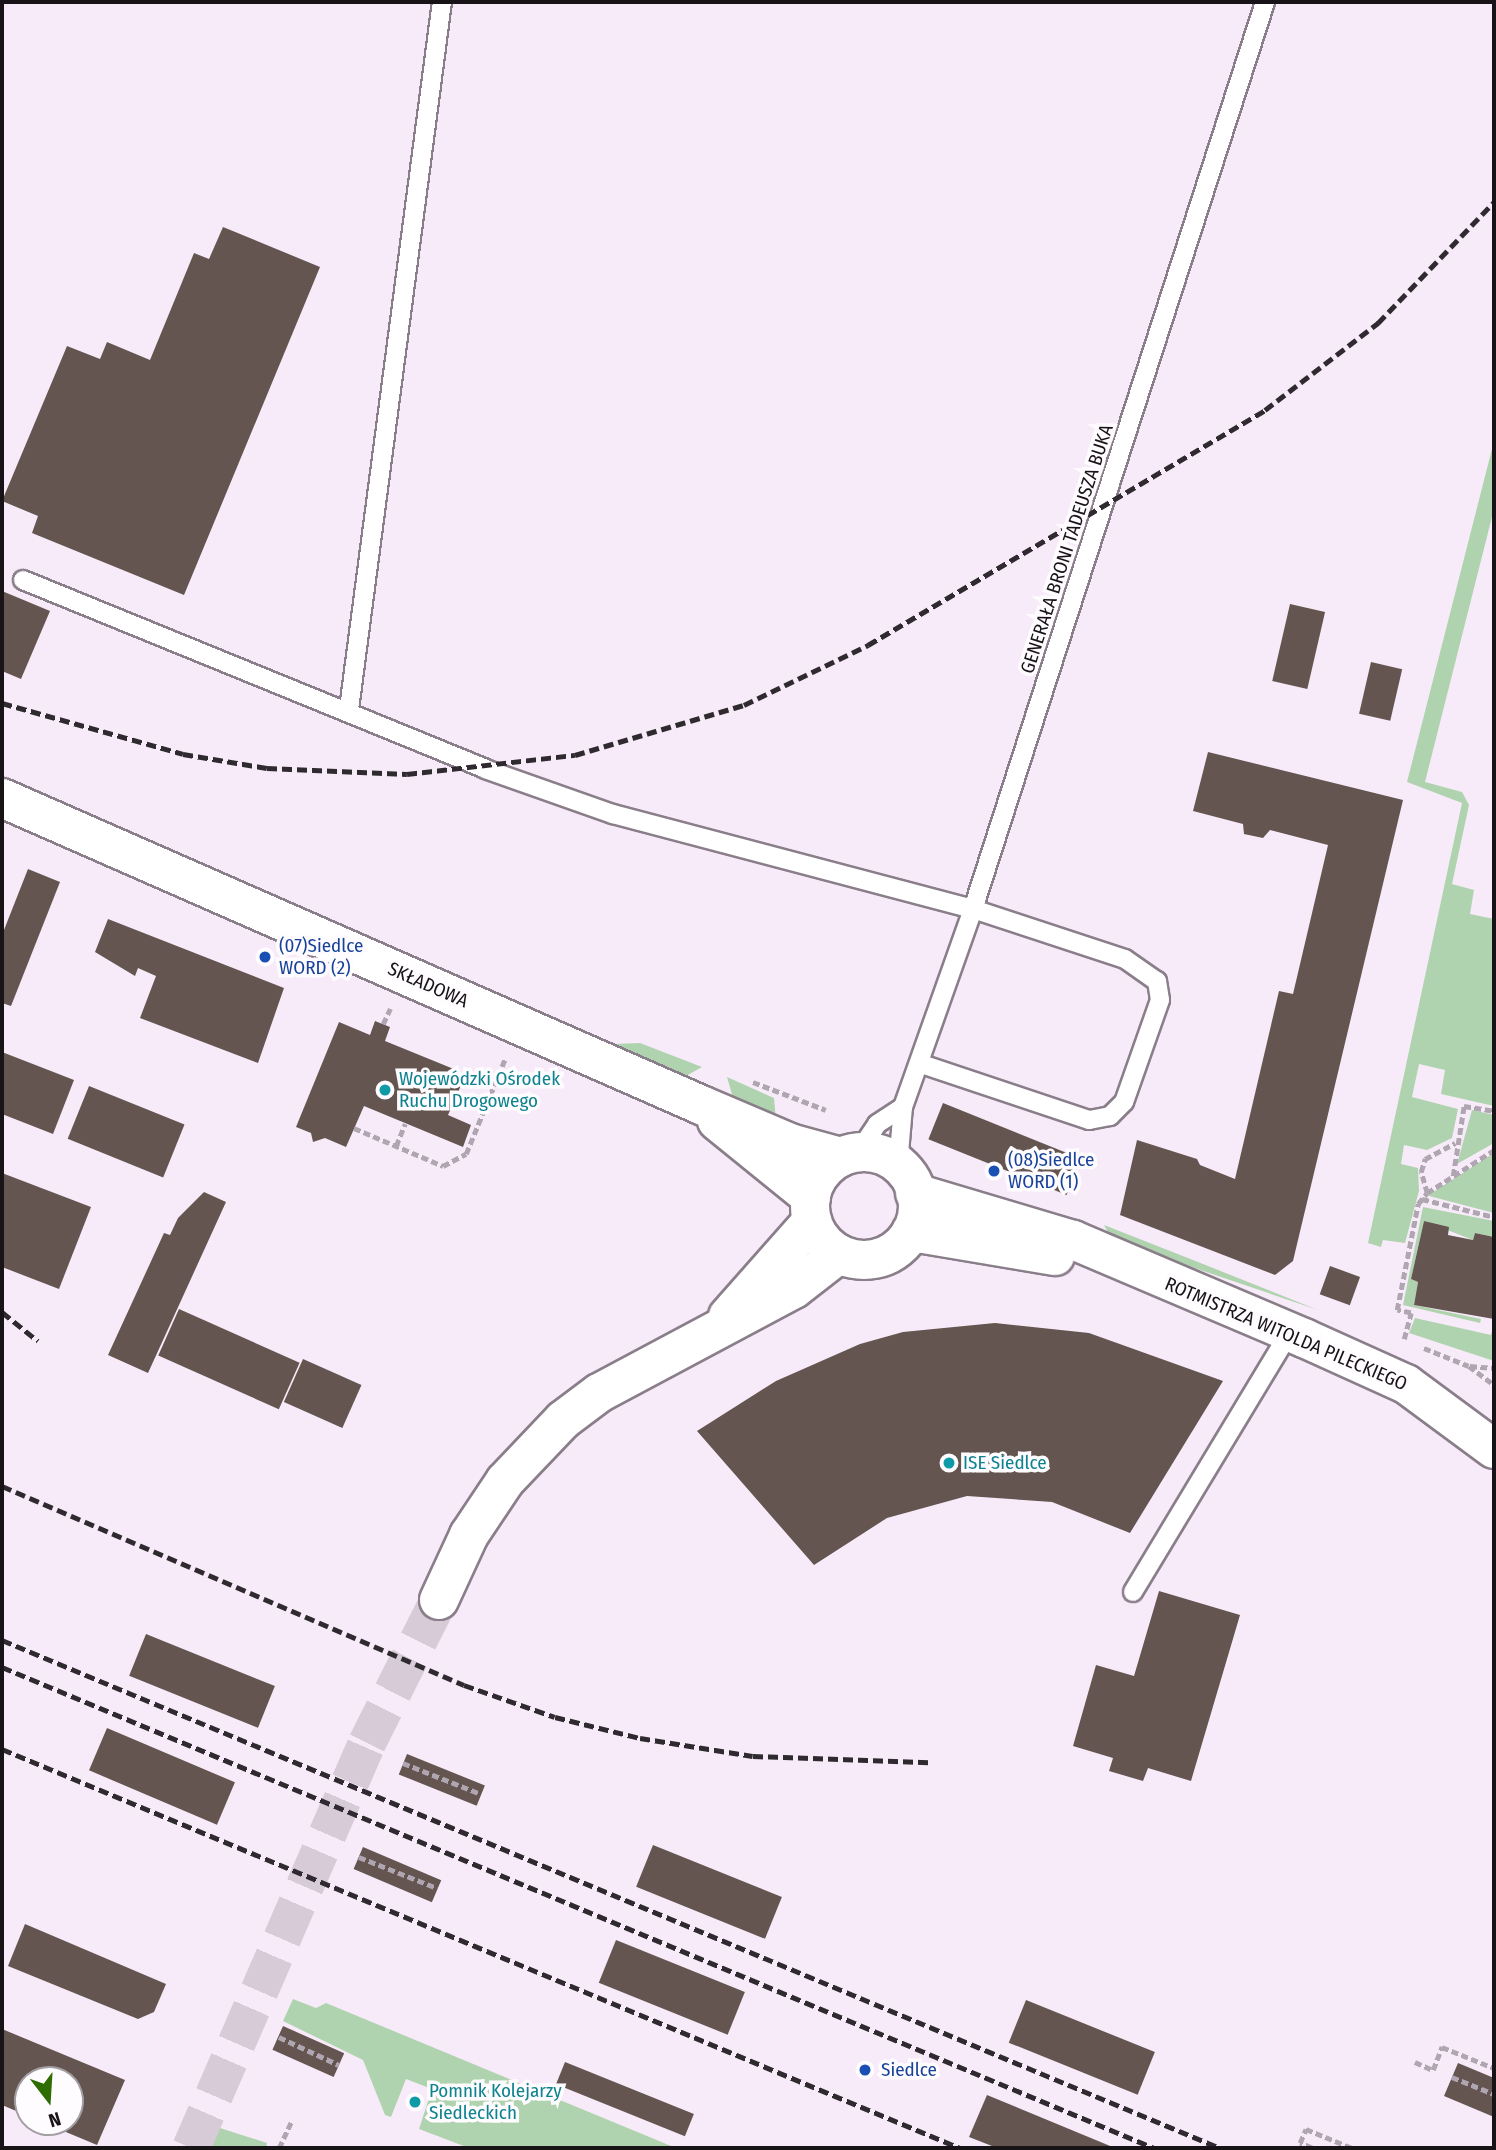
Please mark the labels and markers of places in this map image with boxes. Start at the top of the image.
place label: (07)Siedlce WORD (2) [279,935,363,979]
marker: (07)Siedlce WORD (2) [257,949,273,965]
place label: Wojewódzki Ośrodek Ruchu Drogowego [399,1068,560,1112]
marker: Wojewódzki Ośrodek Ruchu Drogowego [377,1082,393,1098]
place label: (08)Siedlce WORD (1) [1008,1149,1094,1193]
marker: (08)Siedlce WORD (1) [986,1163,1002,1179]
place label: ISE Siedlce [963,1452,1047,1474]
marker: ISE Siedlce [941,1455,957,1471]
place label: Siedlce [881,2059,937,2081]
marker: Siedlce [855,2060,875,2080]
place label: Pomnik Kolejarzy Siedleckich [429,2080,562,2124]
marker: Pomnik Kolejarzy Siedleckich [407,2094,423,2110]

